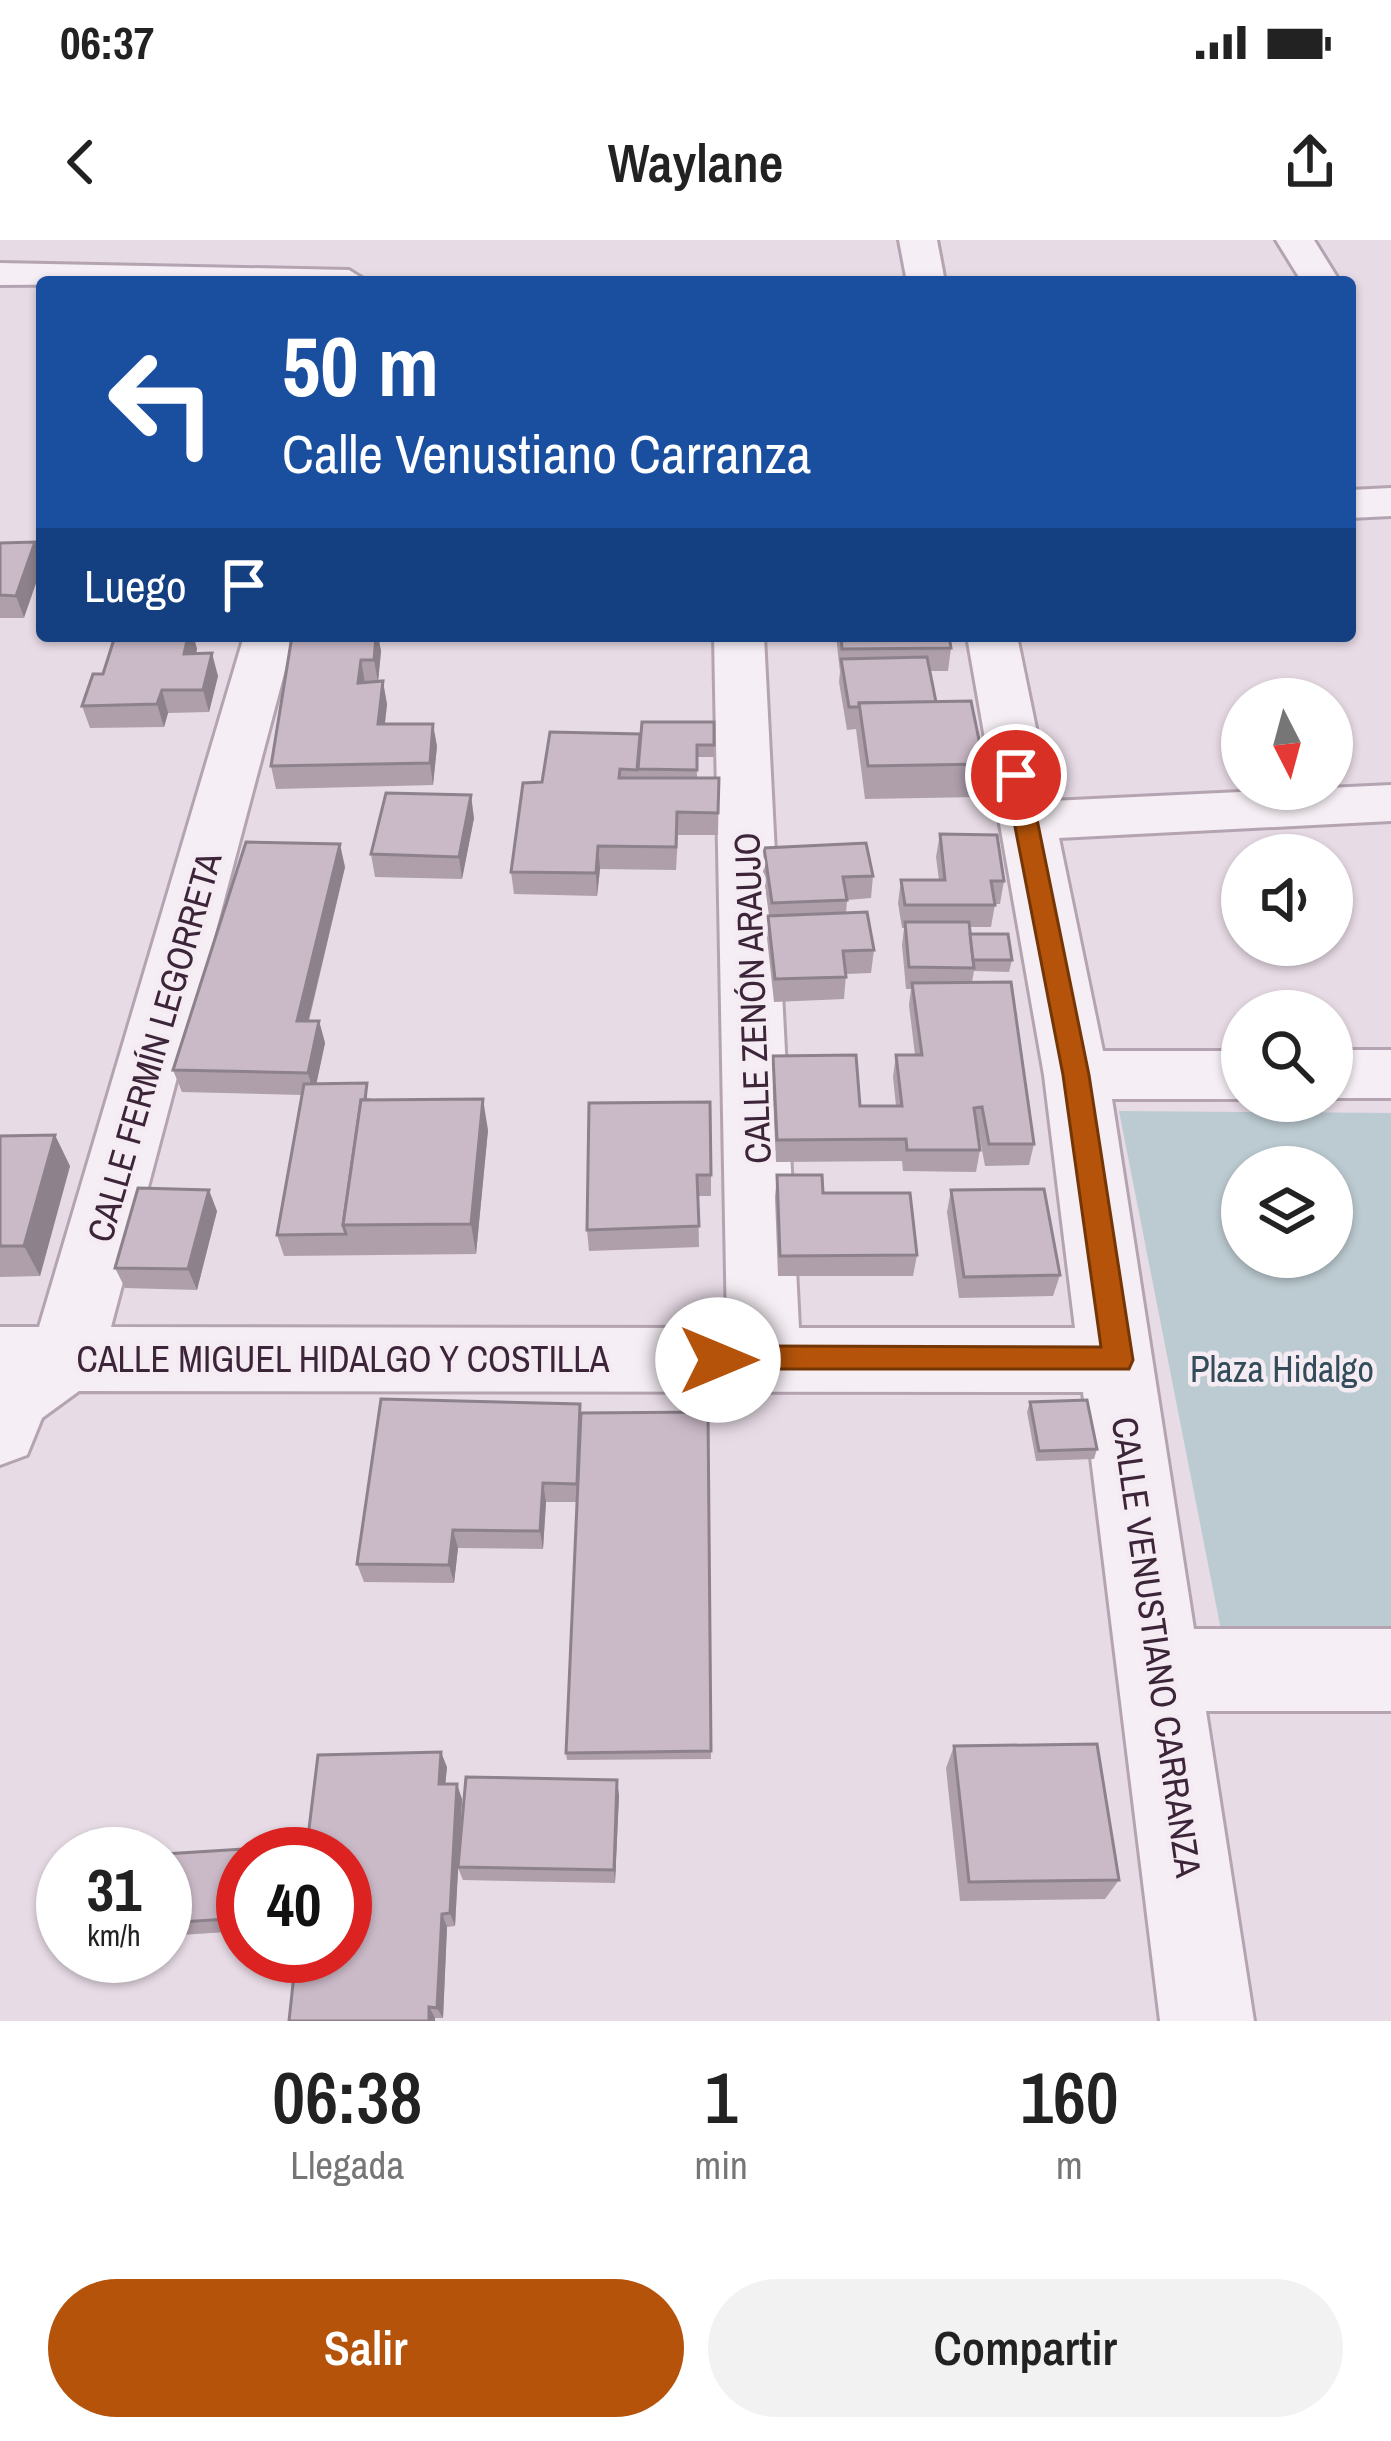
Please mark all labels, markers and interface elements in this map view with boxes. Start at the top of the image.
text: 06:37 [60,12,154,73]
text: Waylane [608,126,783,199]
icon: back [48,129,114,195]
icon: share [1277,129,1343,195]
text: 50 m [282,309,439,422]
icon: left [84,324,240,480]
text: Calle Venustiano Carranza [282,417,811,490]
icon: arrive [211,552,277,618]
text: Luego [84,555,187,616]
north arrow [1221,678,1353,810]
map controls [1221,678,1353,1278]
pin [965,724,1067,826]
icon: arrive [983,742,1049,808]
street label: CALLE ZENÓN ARAUJO [722,832,782,1164]
button: sound [1221,834,1353,966]
street label: CALLE FERMÍN LEGORRETA [75,846,233,1247]
button: search [1221,990,1353,1122]
button: layers [1221,1146,1353,1278]
position arrow [655,1297,781,1423]
street label: CALLE MIGUEL HIDALGO Y COSTILLA [77,1335,610,1383]
park label: Plaza Hidalgo [1190,1345,1374,1393]
street label: CALLE VENUSTIANO CARRANZA [1101,1414,1213,1880]
speed limit sign: 40 [216,1827,372,1983]
text: 31 [87,1849,141,1930]
text: km/h [87,1915,141,1955]
text: 06:38 [272,2048,422,2145]
text: 1 [705,2048,738,2145]
text: 160 [1020,2048,1119,2145]
text: Llegada [290,2139,404,2191]
text: min [695,2139,748,2191]
text: m [1056,2139,1083,2191]
button: Salir [48,2279,684,2417]
button: Compartir [708,2279,1343,2417]

